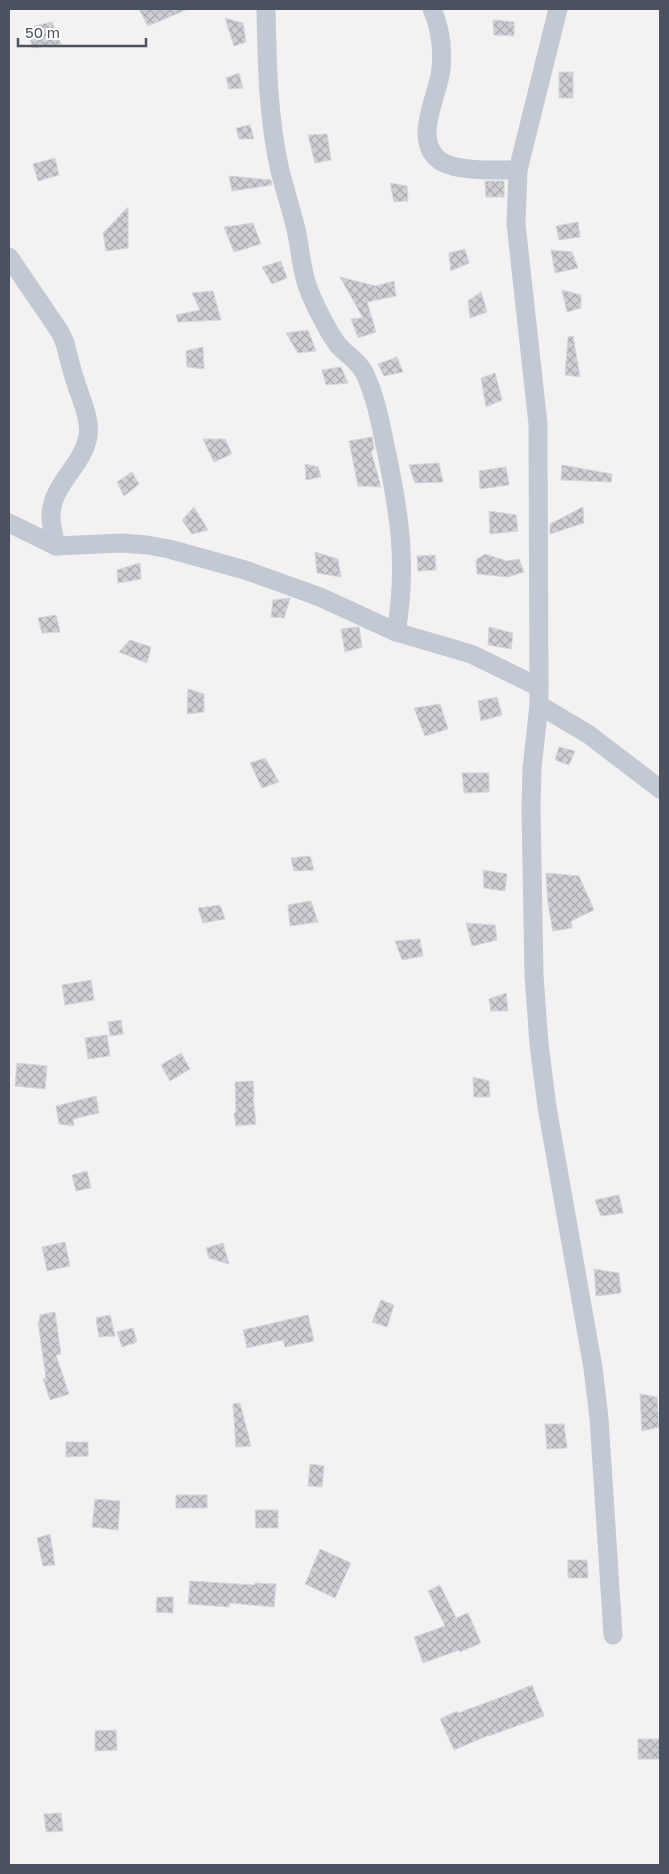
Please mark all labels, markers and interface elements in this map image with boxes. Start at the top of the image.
scale bar [18,15,145,47]
text: 50 m [25,23,60,41]

